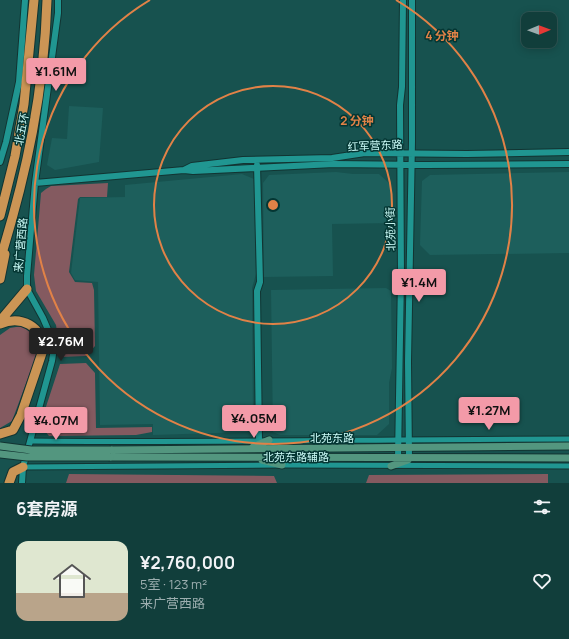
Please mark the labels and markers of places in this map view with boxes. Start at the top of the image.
pin: ¥1.61M [23,58,89,92]
centre of rings [266,198,280,212]
pin: ¥1.4M [391,269,447,303]
pin: ¥2.76M [28,328,94,362]
pin: ¥1.27M [456,397,522,431]
pin: ¥4.05M [221,405,287,439]
pin: ¥4.07M [23,407,89,441]

